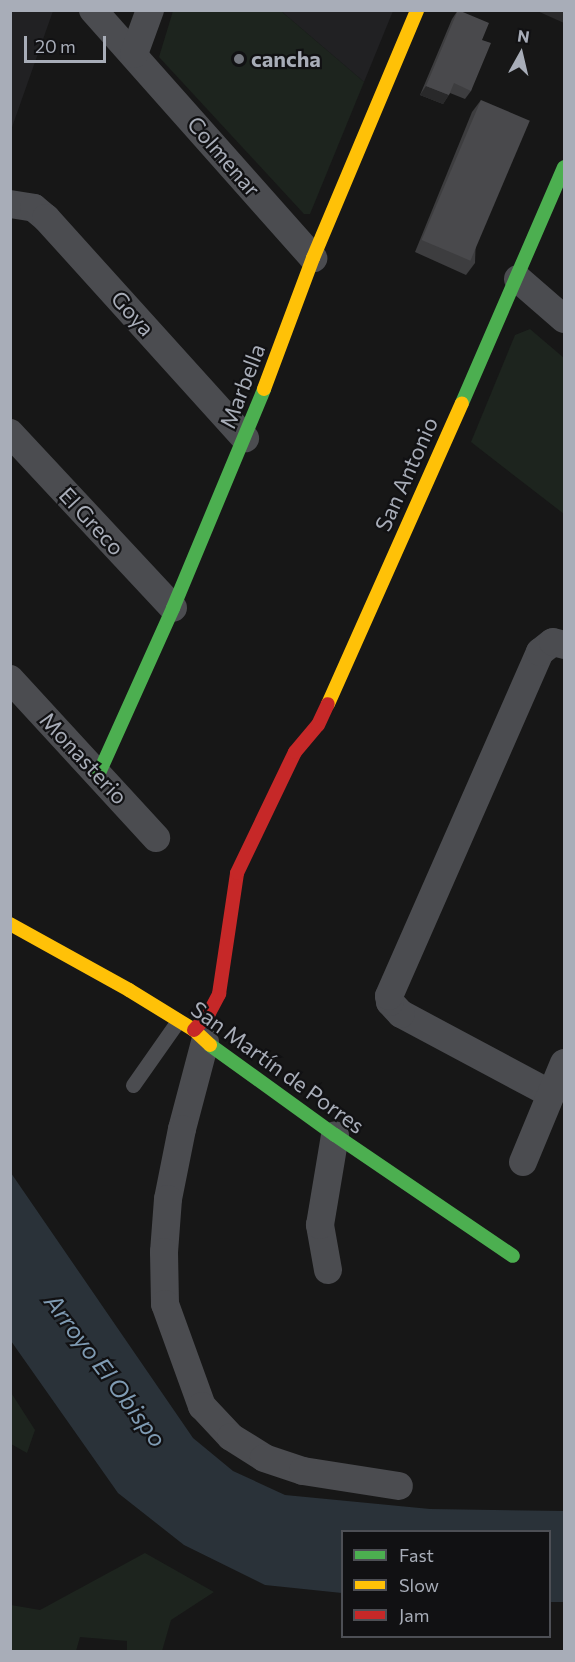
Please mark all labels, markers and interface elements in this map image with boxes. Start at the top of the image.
scale bar [27,24,110,62]
north arrow [491,24,551,84]
text: N [516,25,531,46]
text: 20 m [35,35,76,57]
place label: cancha [251,46,321,72]
marker: cancha [232,52,246,66]
street label: Colmenar [182,111,266,201]
street label: Goya [106,285,160,341]
street label: Marbella [214,340,270,432]
street label: San Antonio [369,413,443,535]
street label: El Greco [54,482,130,560]
street label: Monasterio [35,706,133,810]
street label: San Martín de Porres [186,995,370,1139]
water label: Arroyo El Obispo [39,1288,173,1452]
legend [341,1530,551,1638]
text: Fast [399,1544,434,1566]
text: Slow [399,1574,439,1596]
text: Jam [399,1604,429,1626]

